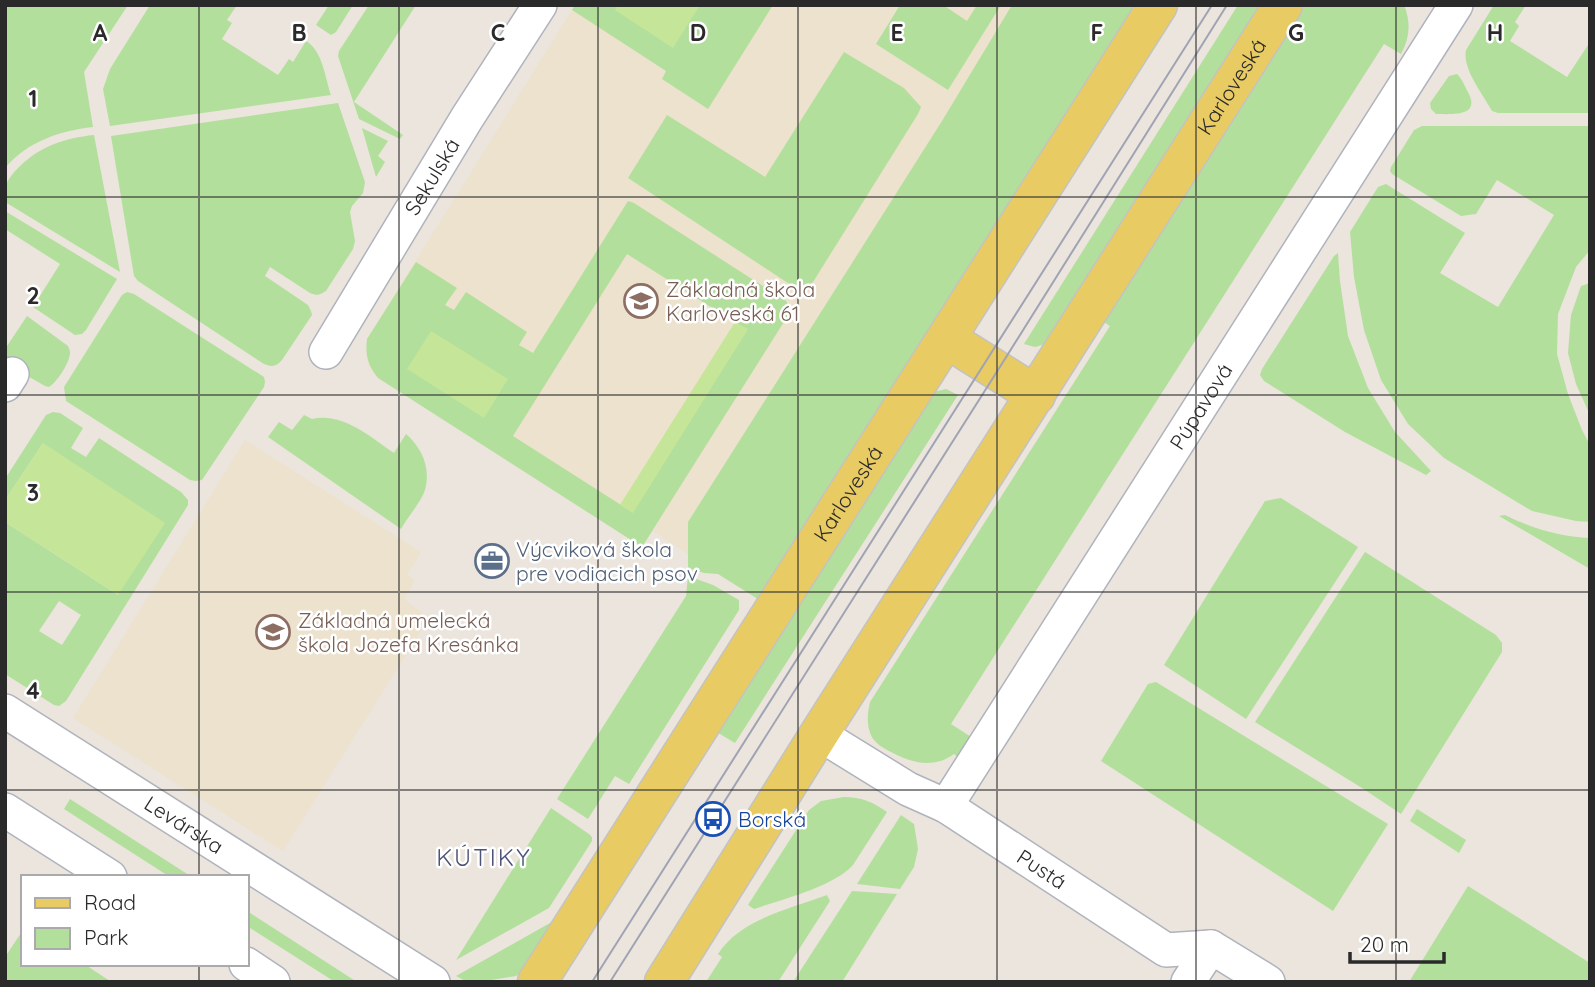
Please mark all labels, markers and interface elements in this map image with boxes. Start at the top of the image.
text: A [93,18,108,47]
text: B [291,18,307,47]
text: C [491,18,505,47]
text: D [690,18,706,47]
text: E [890,18,904,47]
text: F [1091,18,1103,47]
text: G [1288,18,1304,47]
text: H [1487,18,1503,47]
street label: Karloveská [1191,34,1271,139]
text: 1 [29,84,37,113]
street label: Sekulská [399,133,465,220]
place label: Základná škola Karloveská 61 [666,276,815,326]
text: 2 [26,281,40,310]
school or university icon: Základná škola Karloveská 61 [622,282,660,320]
street label: Púpavová [1164,358,1238,454]
street label: Karloveská [807,440,888,546]
text: 3 [27,478,39,507]
place label: Výcviková škola pre vodiacich psov [516,536,698,586]
office icon: Výcviková škola pre vodiacich psov [473,542,511,580]
place label: Základná umelecká škola Jozefa Kresánka [298,607,519,657]
school or university icon: Základná umelecká škola Jozefa Kresánka [254,613,292,651]
text: 4 [26,676,40,705]
street label: Levárska [140,790,229,859]
bus stop icon: Borská [694,800,732,838]
place label: Borská [738,806,806,832]
district label: KÚTIKY [436,842,532,872]
street label: Pustá [1012,843,1072,895]
legend [21,875,248,966]
text: Road [84,889,136,915]
scale bar [1350,920,1444,964]
text: Park [84,924,128,950]
text: 20 m [1360,931,1409,957]

